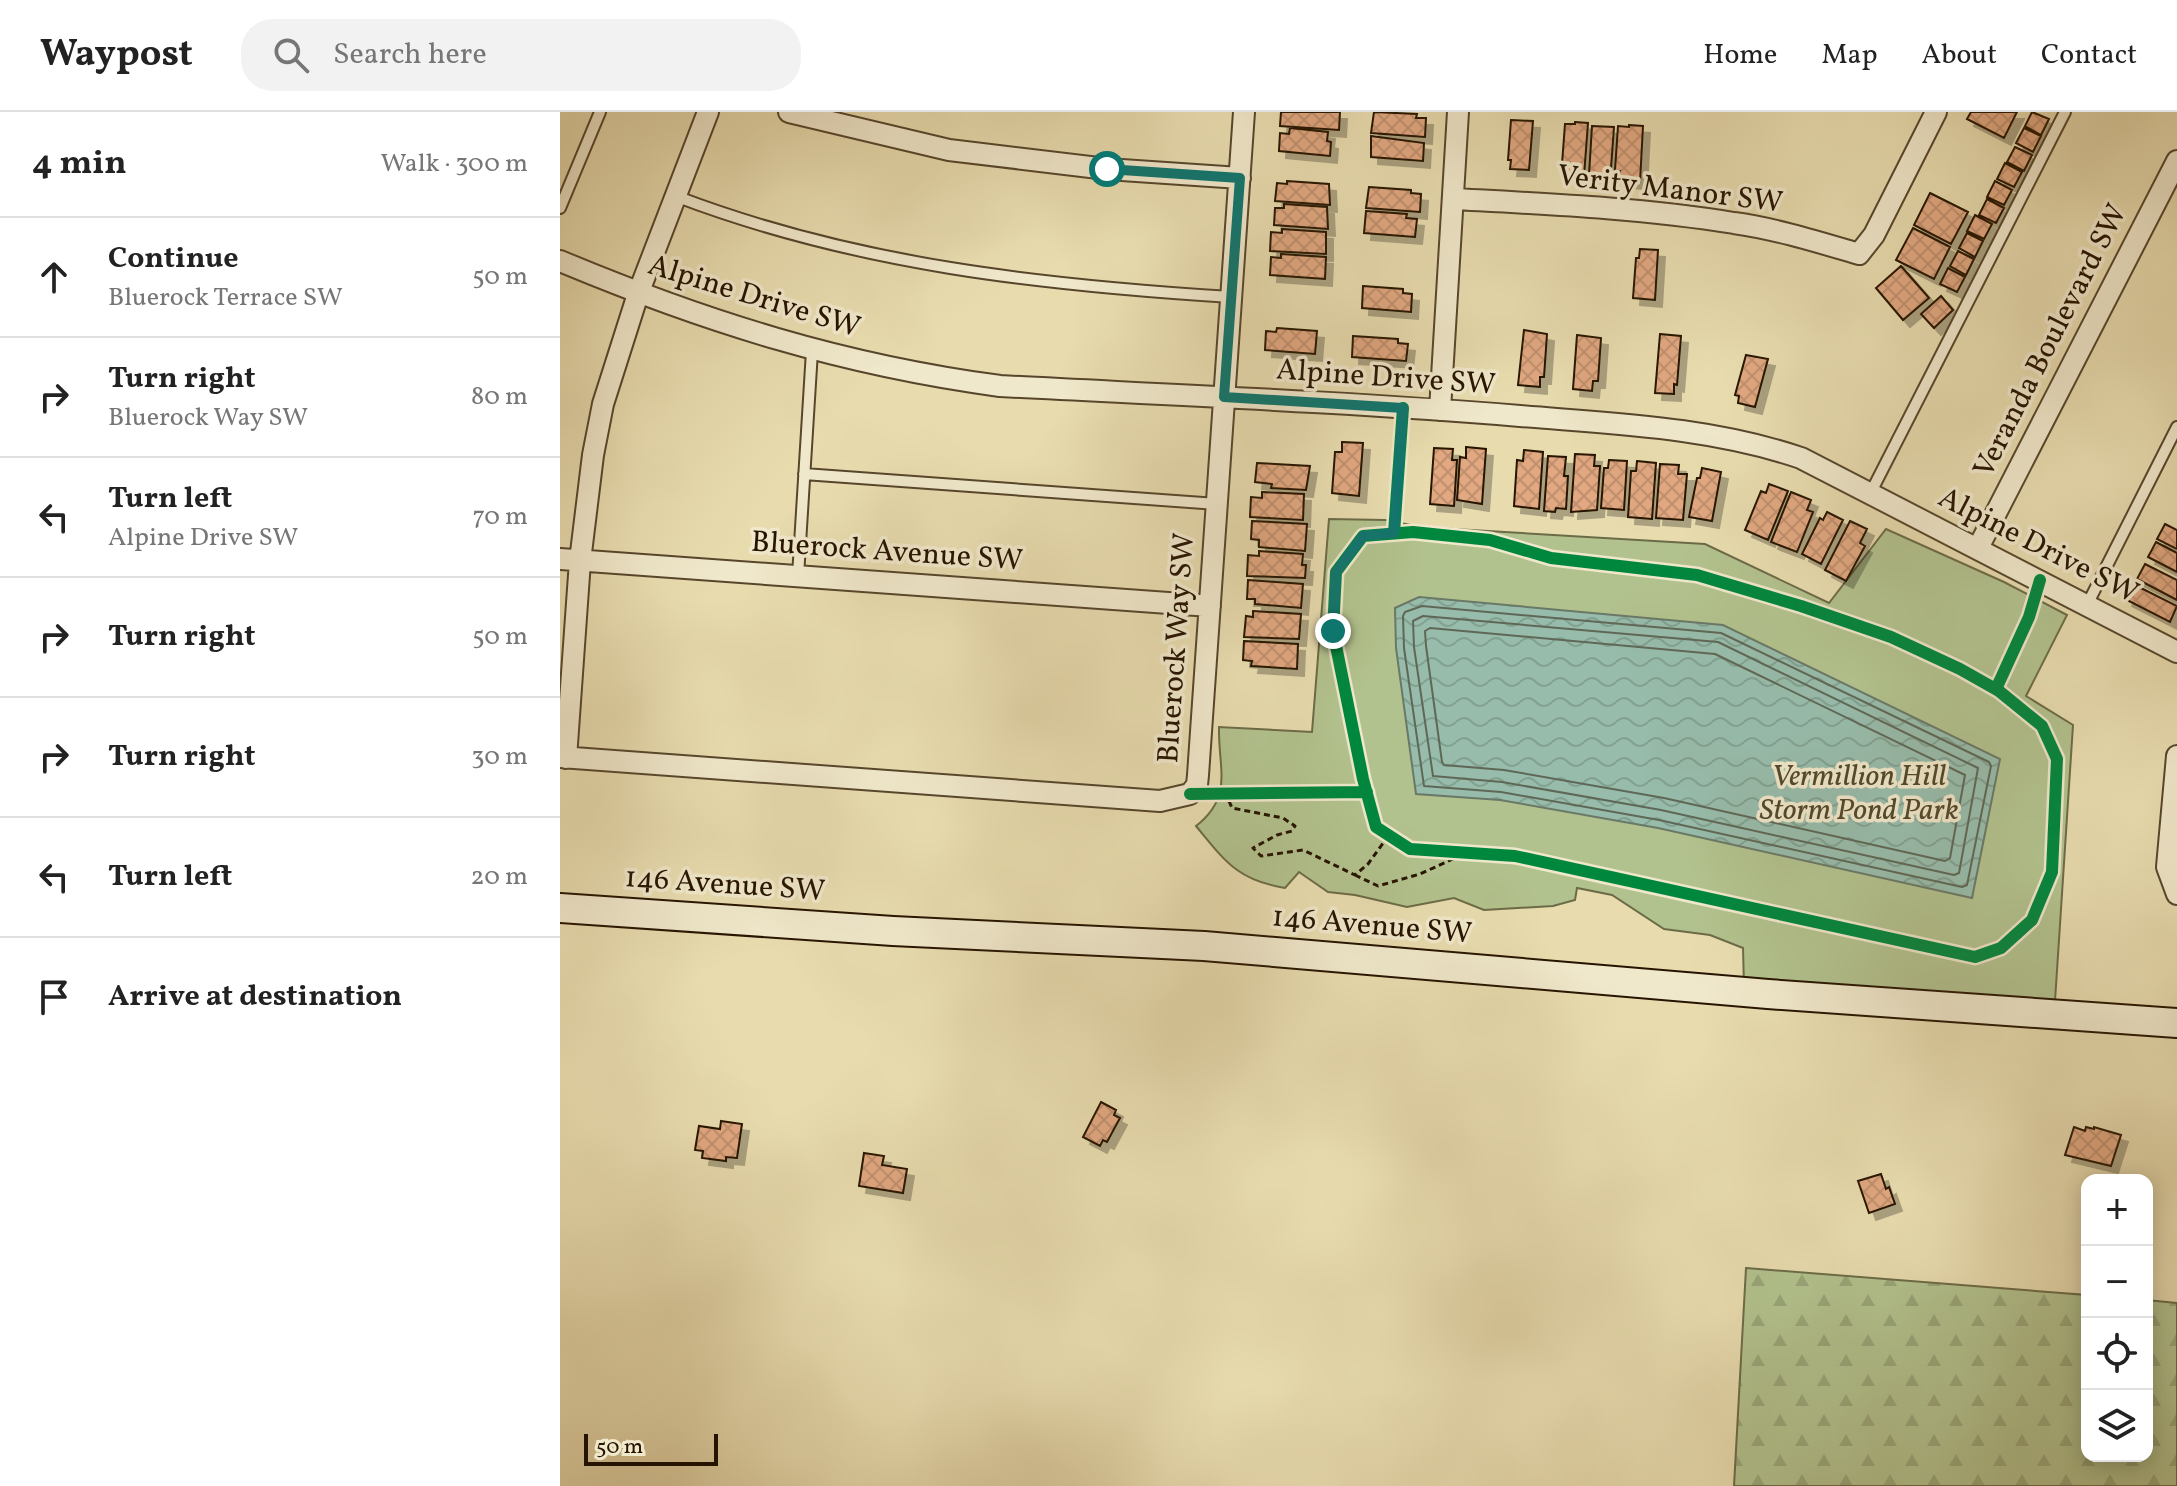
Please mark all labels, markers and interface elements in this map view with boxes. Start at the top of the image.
search box [241,19,801,91]
text: Waypost [40,29,193,82]
icon: search [269,33,313,77]
text: Search here [333,34,487,76]
text: Home [1703,36,1777,75]
text: Map [1821,36,1877,75]
text: About [1921,36,1997,75]
text: Contact [2041,36,2137,75]
text: 4 min [32,141,127,188]
text: Walk · 300 m [381,146,528,182]
route start [1089,151,1125,187]
street label: Verity Manor SW [1555,155,1785,225]
street label: Veranda Boulevard SW [1964,197,2138,485]
text: Continue [108,238,239,280]
street label: Alpine Drive SW [643,245,865,349]
icon: ahead [32,255,76,299]
text: 50 m [472,259,528,295]
text: Bluerock Terrace SW [108,280,343,316]
street label: Alpine Drive SW [1275,349,1497,407]
text: Turn right [108,358,256,400]
icon: right [32,375,76,419]
text: 80 m [471,379,528,415]
text: Bluerock Way SW [108,400,308,436]
street label: Alpine Drive SW [1931,477,2145,615]
text: Turn left [108,478,232,520]
icon: left [32,495,76,539]
text: 70 m [473,499,528,535]
text: Alpine Drive SW [108,520,298,556]
street label: Bluerock Avenue SW [750,522,1024,582]
street label: Bluerock Way SW [1148,531,1206,765]
route end [1315,613,1351,649]
icon: right [32,615,76,659]
text: Turn right [108,616,256,658]
text: 50 m [472,619,528,655]
icon: right [32,735,76,779]
text: Turn right [108,736,256,778]
text: 30 m [471,739,528,775]
park label: Vermillion Hill Storm Pond Park [1759,756,1959,832]
icon: left [32,855,76,899]
text: Turn left [108,856,232,898]
street label: 146 Avenue SW [623,857,827,913]
text: 20 m [470,859,528,895]
street label: 146 Avenue SW [1270,896,1474,956]
icon: arrive [32,975,76,1019]
text: Arrive at destination [108,976,402,1018]
map controls [2081,1174,2153,1462]
button: + [2081,1174,2153,1246]
button: − [2081,1246,2153,1318]
button: locate [2081,1318,2153,1390]
button: layers [2081,1390,2153,1462]
scale bar [584,1430,718,1466]
text: 50 m [596,1432,643,1463]

